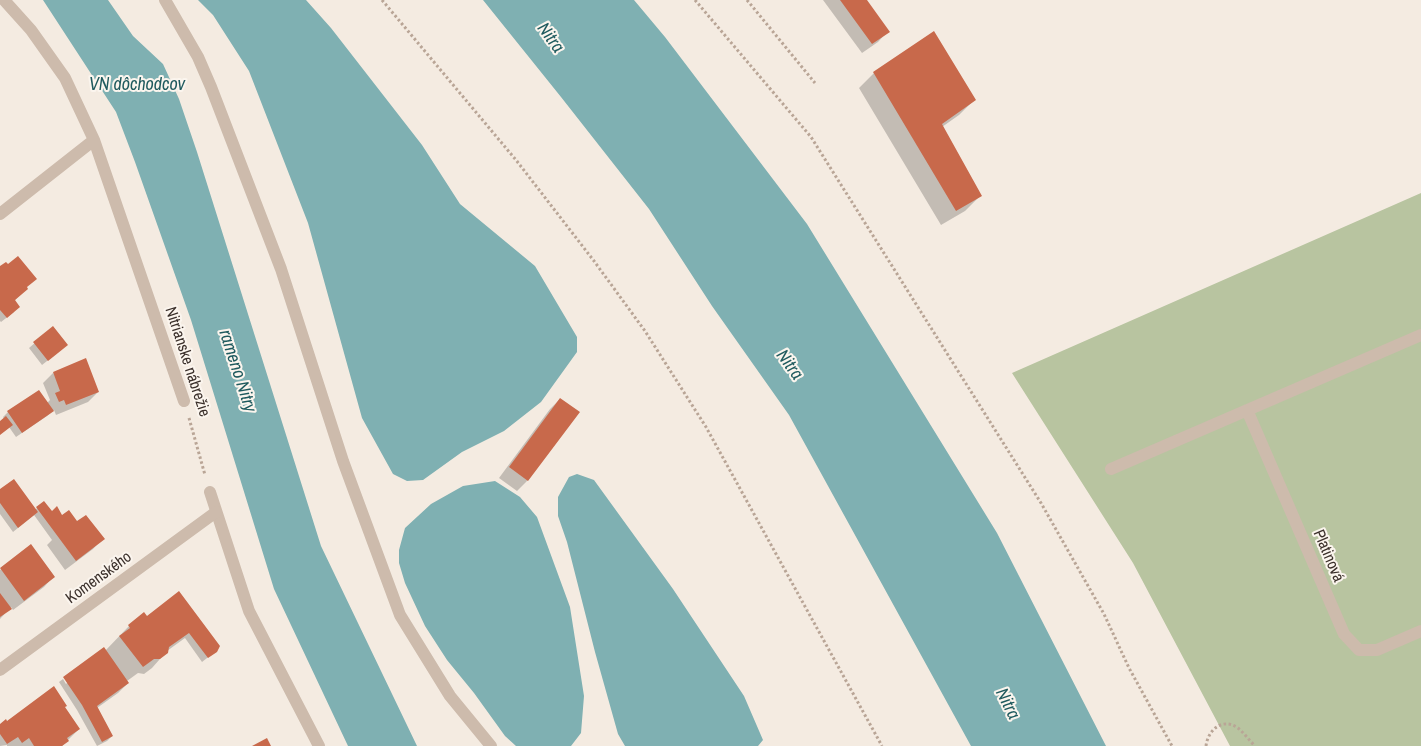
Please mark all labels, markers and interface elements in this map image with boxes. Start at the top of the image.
water label: Nitra [532,19,568,57]
water label: VN dôchodcov [89,74,185,96]
street label: Nitrianske nábrežie [160,305,214,419]
water label: rameno Nitry [214,327,260,415]
water label: Nitra [771,346,807,384]
street label: Platinová [1308,527,1348,585]
street label: Komenského [62,548,136,608]
water label: Nitra [990,685,1024,723]

